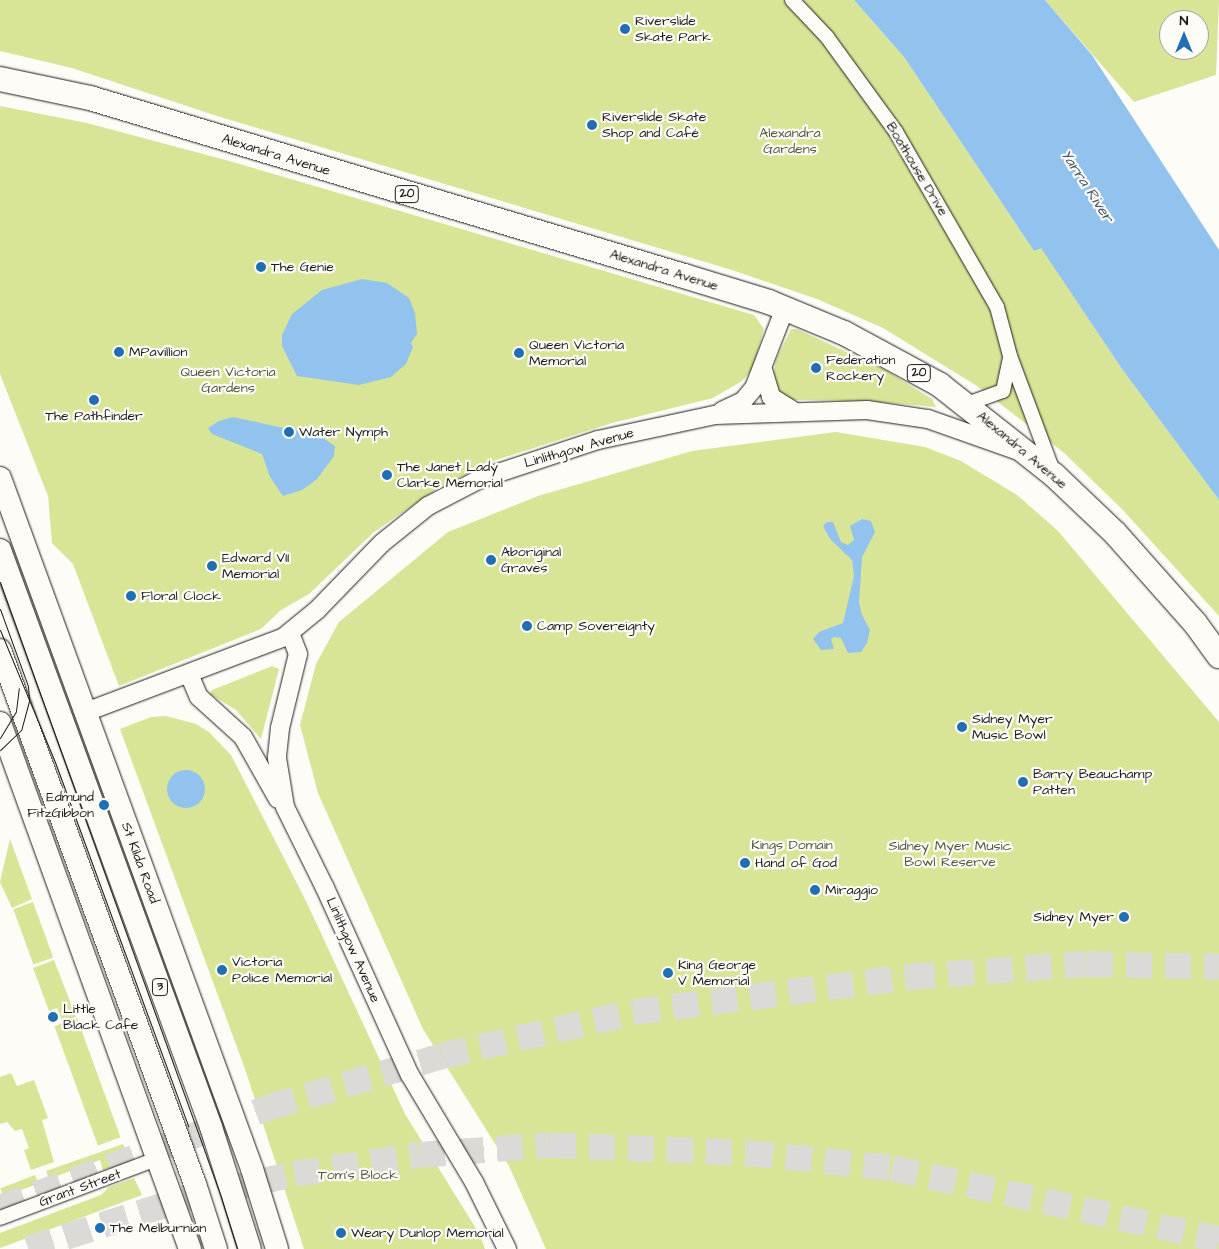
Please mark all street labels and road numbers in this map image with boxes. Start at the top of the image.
street label: Boathouse Drive [882,119,952,219]
street label: Alexandra Avenue [220,131,332,179]
road number: 20 [394,184,420,203]
street label: Alexandra Avenue [608,246,720,294]
road number: 20 [906,363,932,382]
street label: Alexandra Avenue [973,407,1071,493]
street label: Linlithgow Avenue [522,424,636,472]
street label: St Kilda Road [118,820,162,906]
street label: Linlithgow Avenue [322,895,384,1005]
road number: 3 [151,978,169,996]
street label: Grant Street [37,1165,123,1211]

